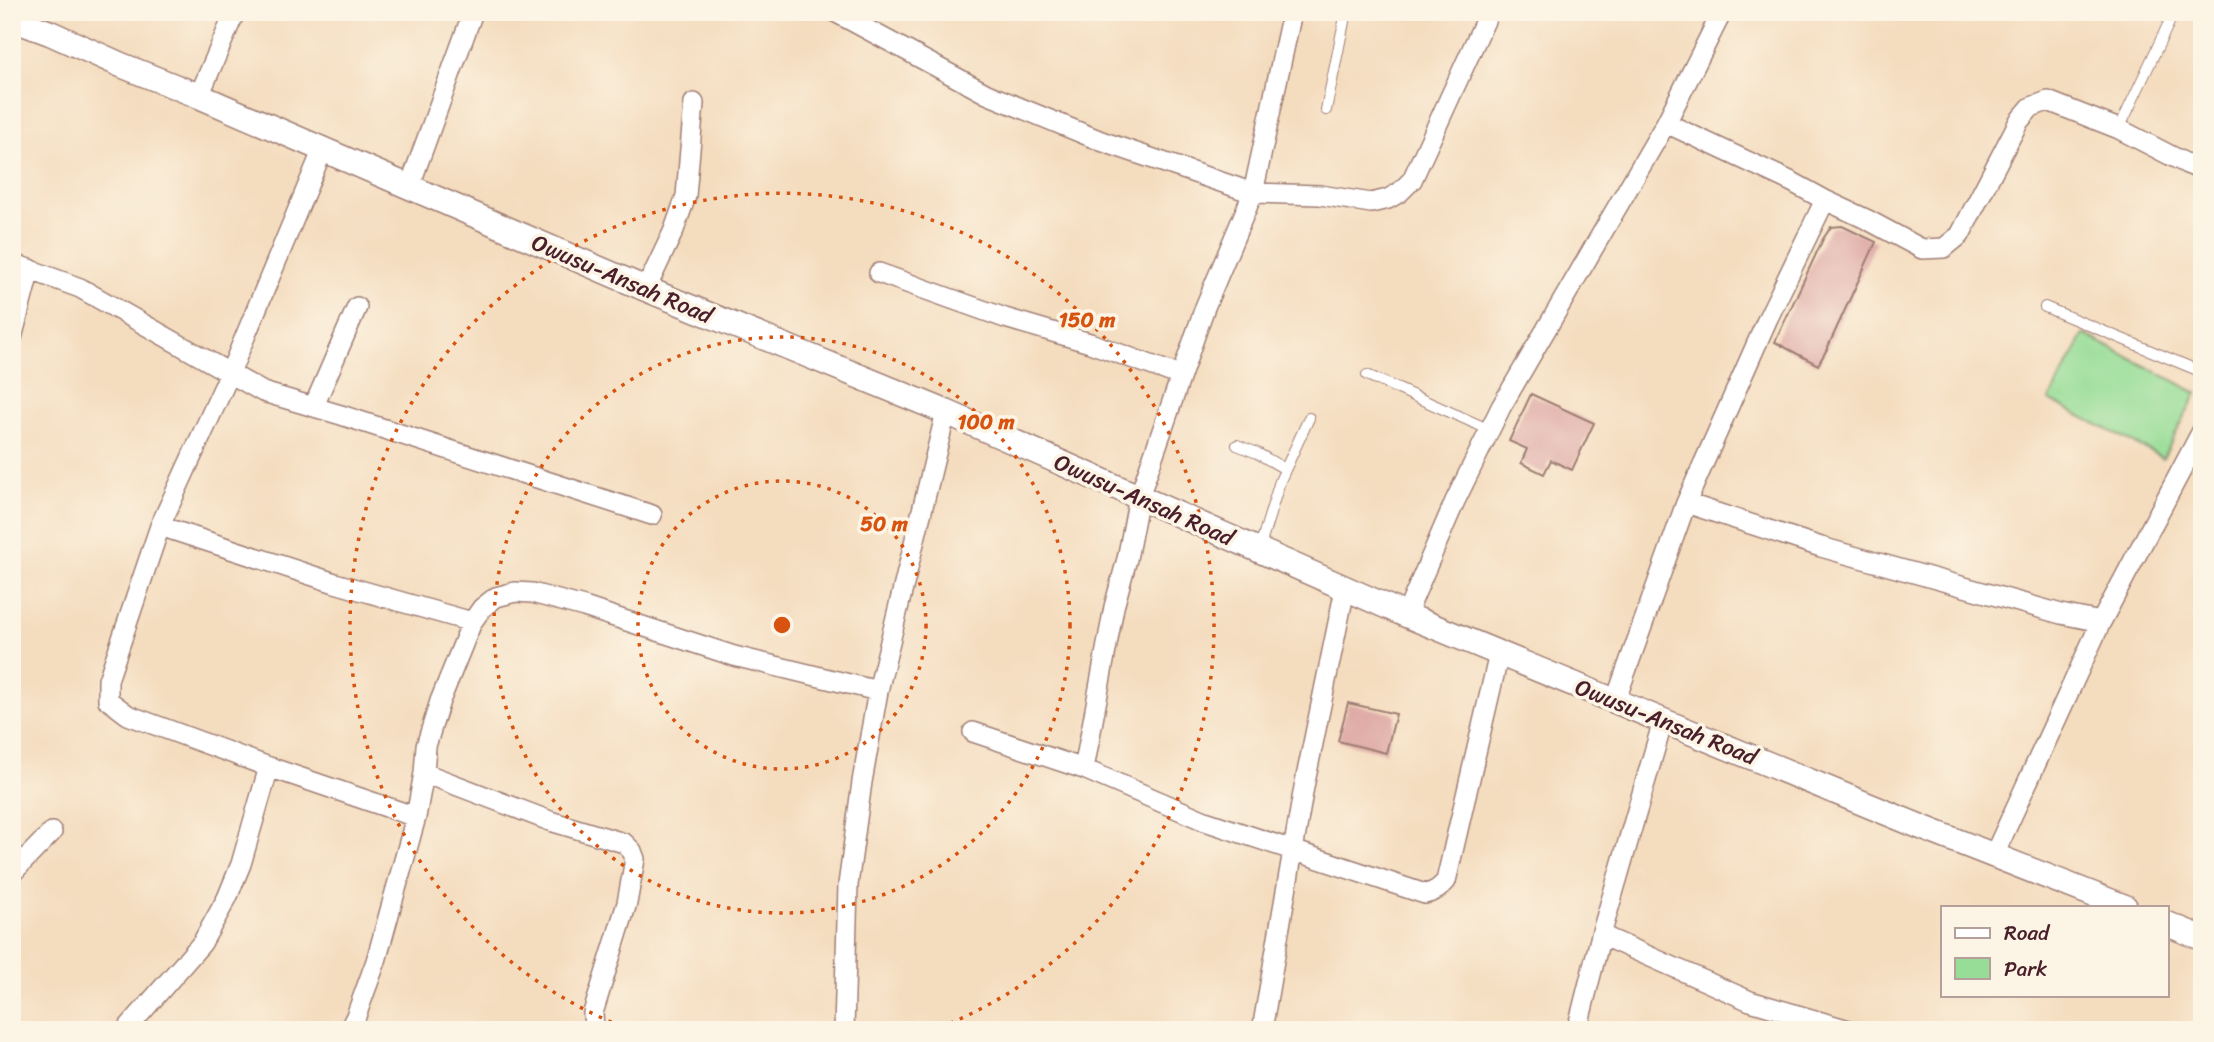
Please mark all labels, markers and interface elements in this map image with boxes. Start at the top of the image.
street label: Owusu-Ansah Road [525,222,721,336]
text: 150 m [1059,301,1116,339]
text: 100 m [957,403,1015,441]
street label: Owusu-Ansah Road [1047,442,1242,559]
text: 50 m [860,505,909,543]
centre of rings [770,613,794,637]
street label: Owusu-Ansah Road [1569,667,1765,778]
legend [1941,906,2168,996]
text: Road [2004,914,2051,952]
text: Park [2004,950,2047,988]

